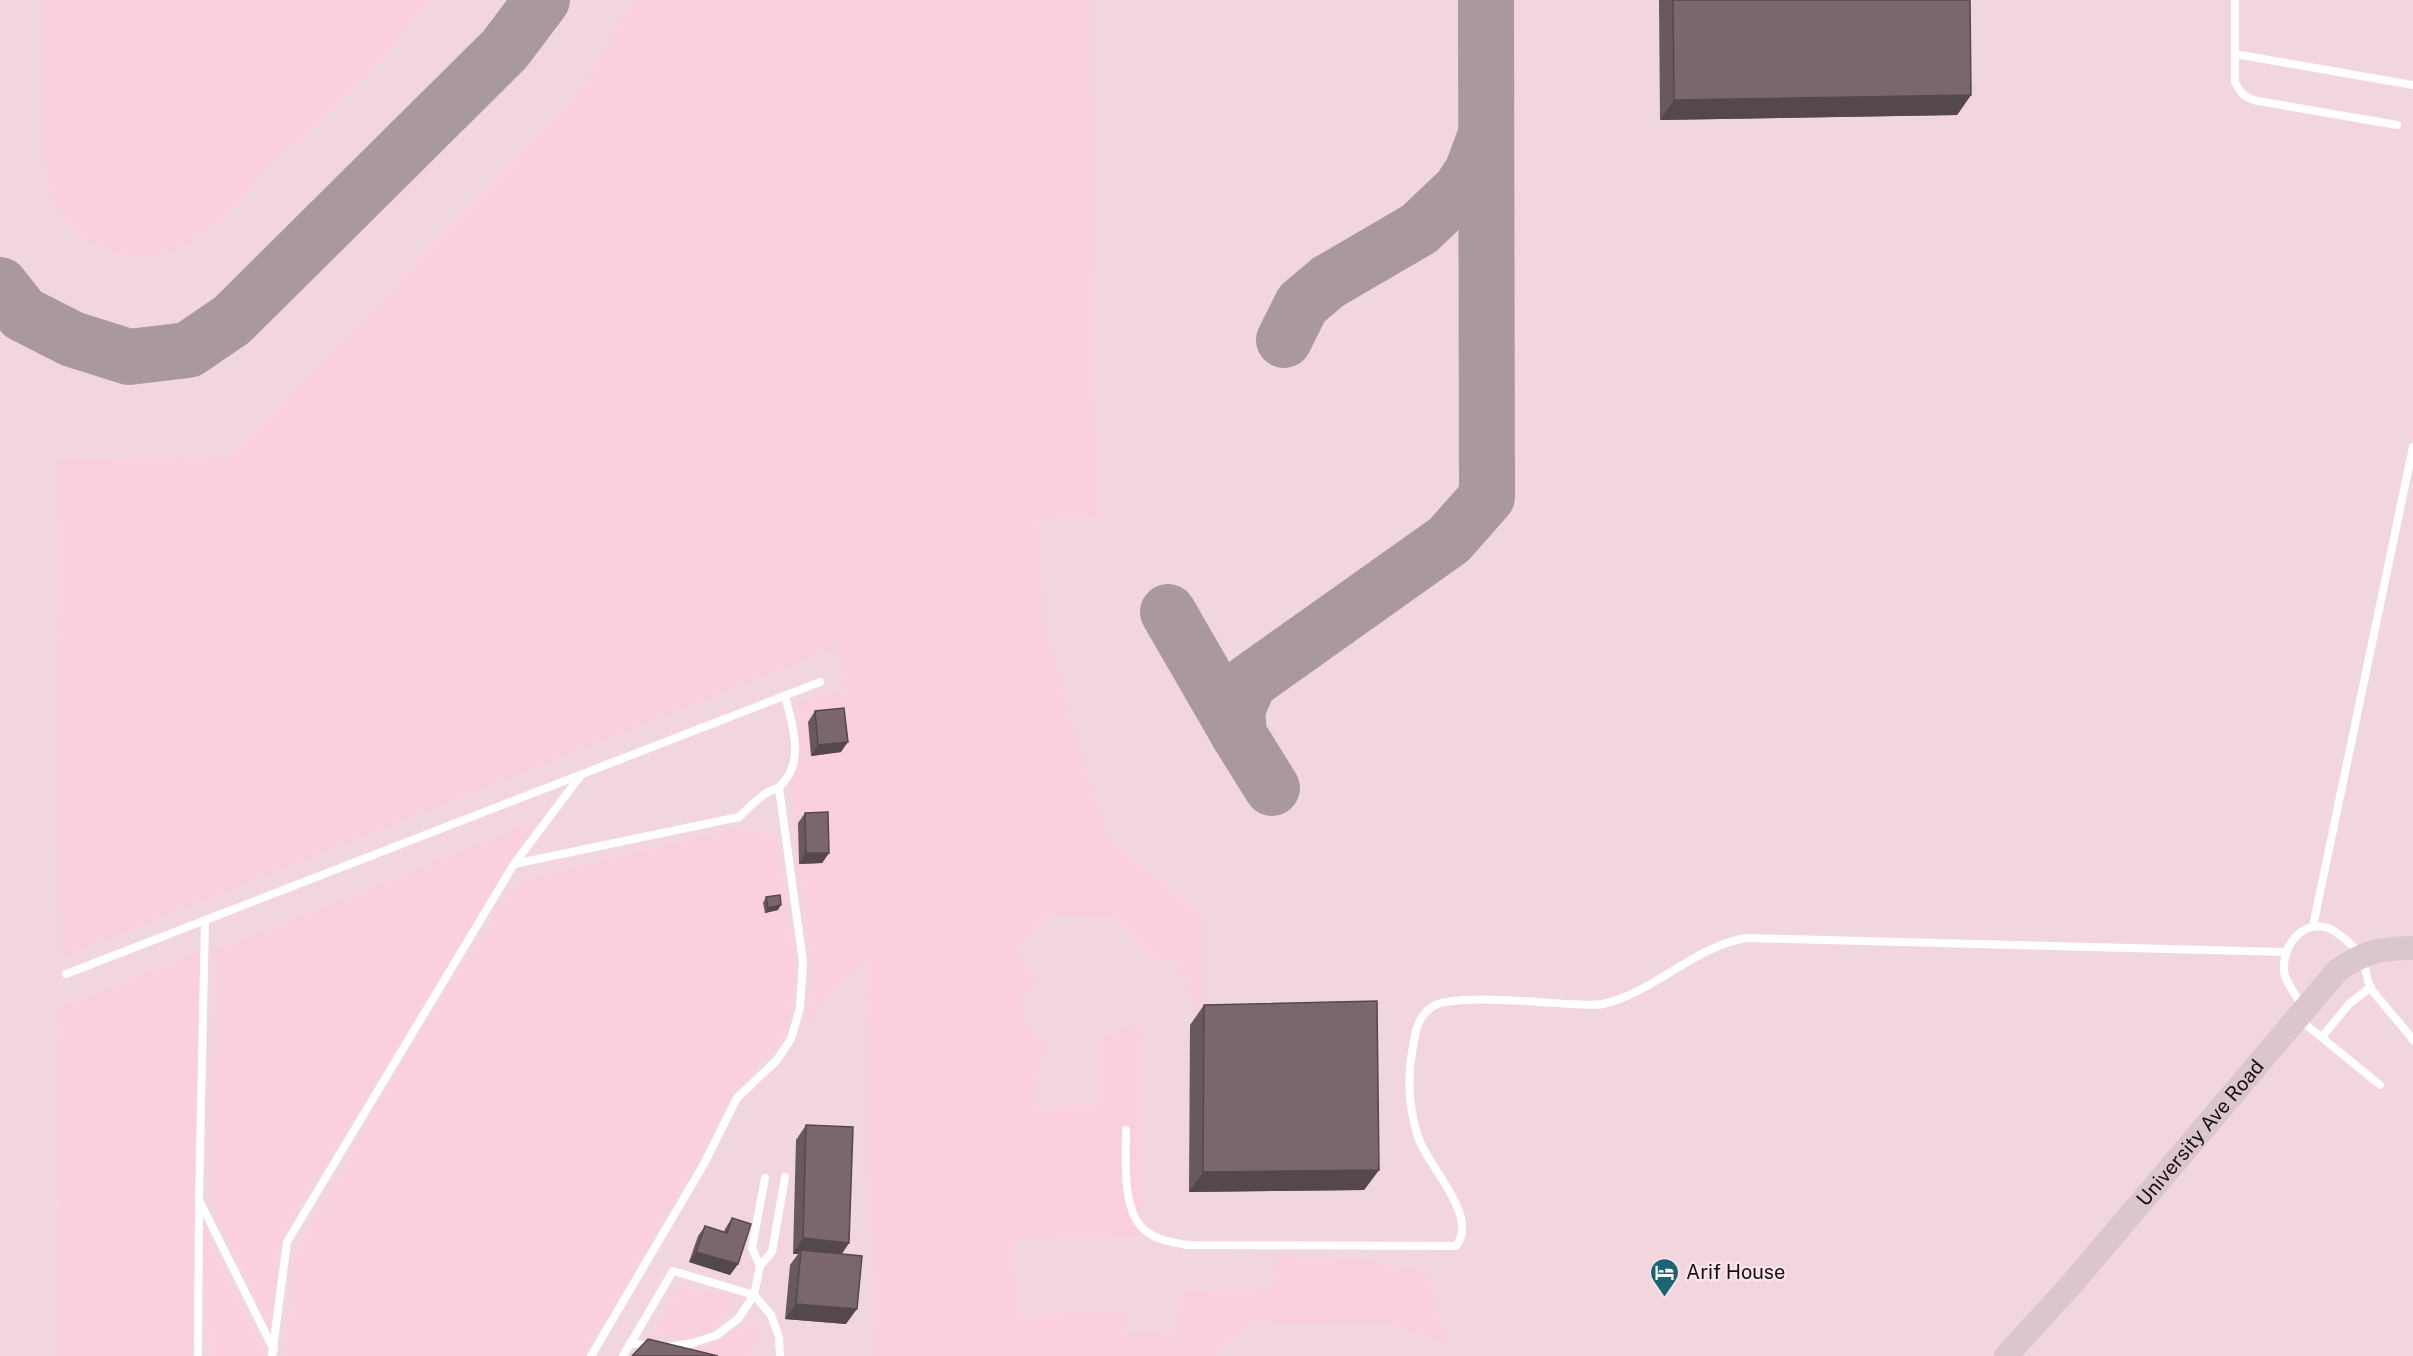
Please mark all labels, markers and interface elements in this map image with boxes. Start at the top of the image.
street label: University Ave Road [2131,1055,2269,1211]
hotel icon: Arif House [1649,1256,1681,1298]
place label: Arif House [1686,1260,1785,1284]

